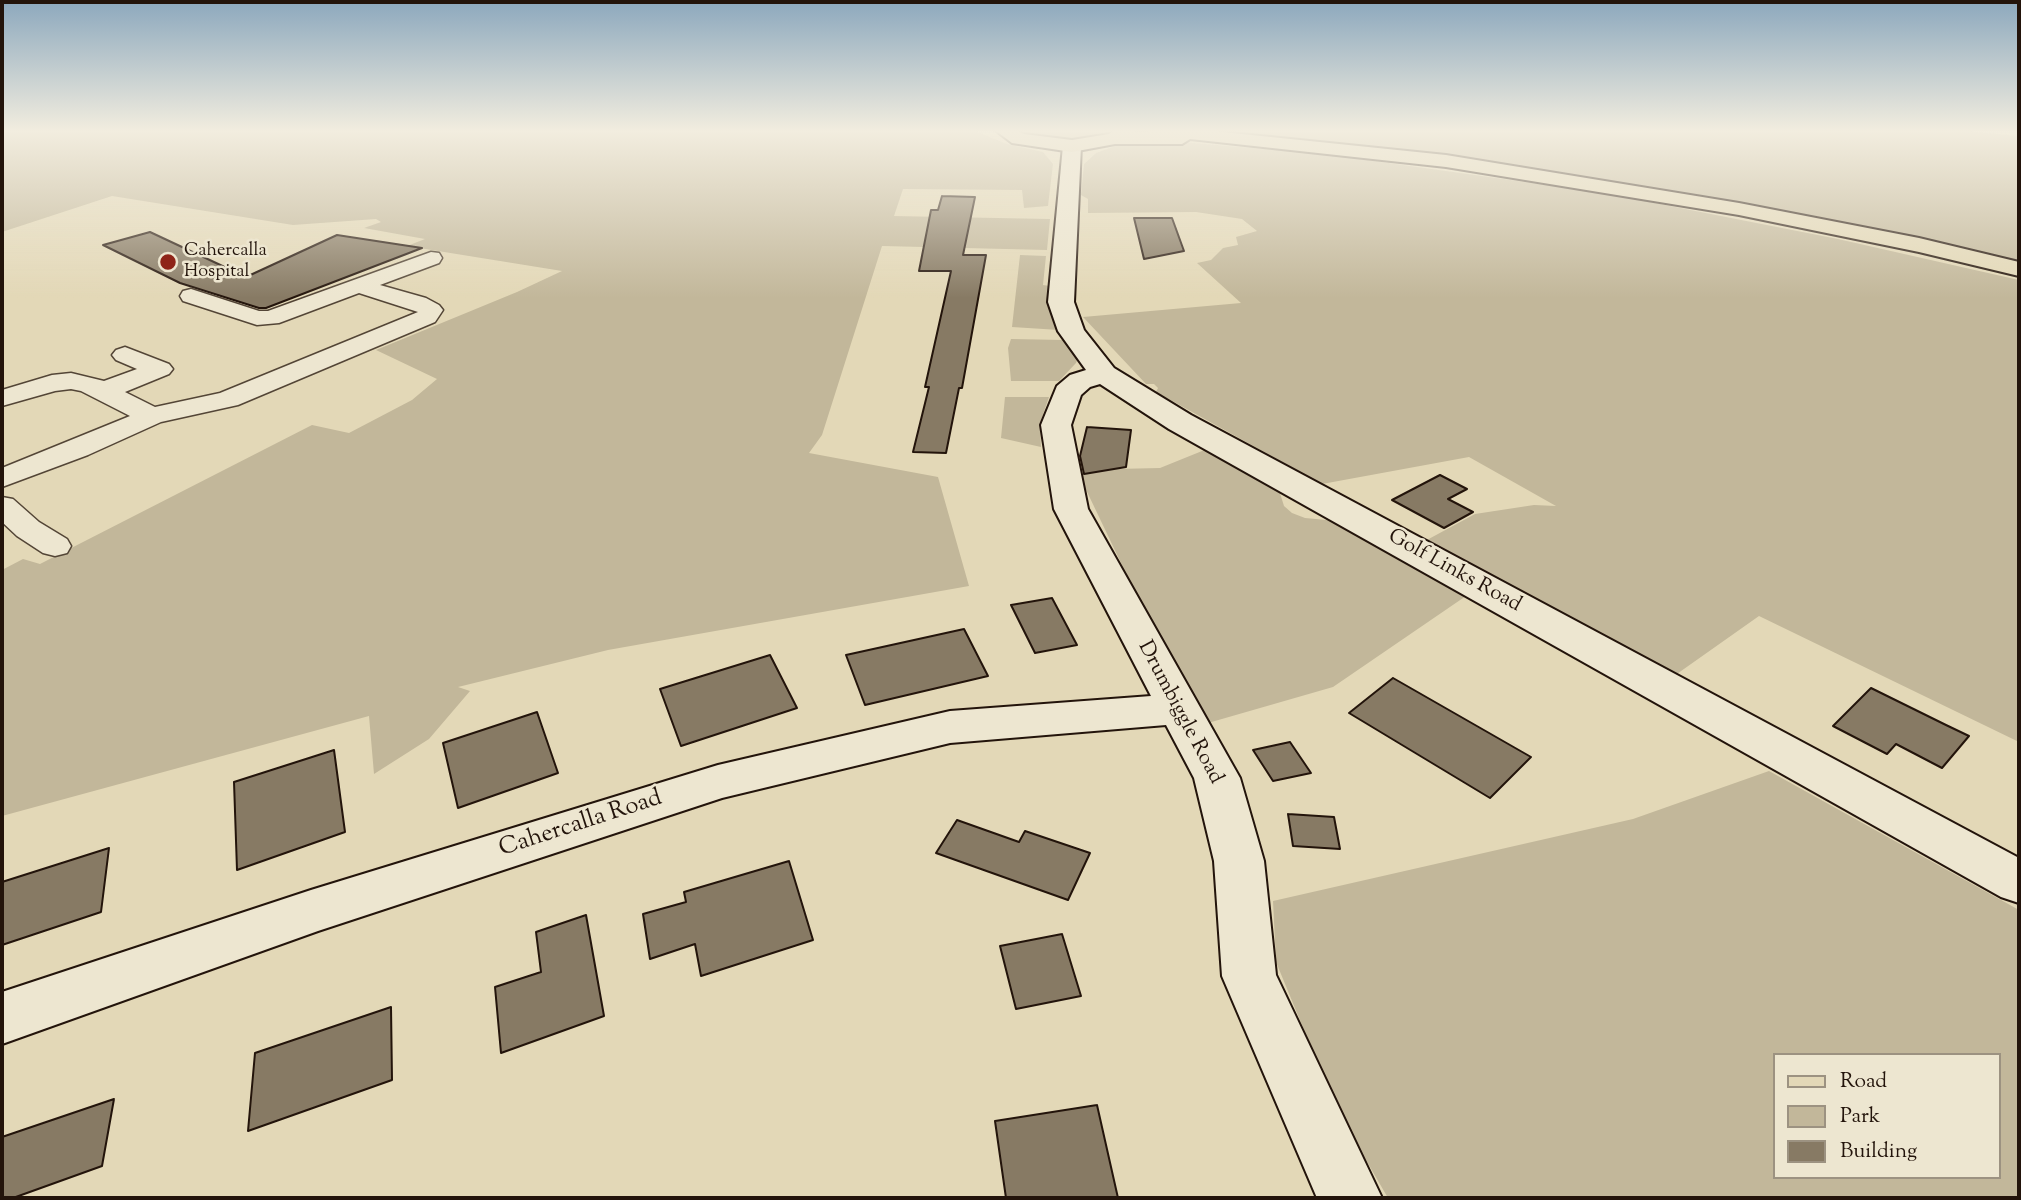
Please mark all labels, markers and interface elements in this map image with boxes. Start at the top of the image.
place label: Cahercalla Hospital [184,241,267,284]
marker: Cahercalla Hospital [158,252,178,272]
street label: Golf Links Road [1383,525,1525,619]
street label: Drumbiggle Road [1131,637,1227,789]
street label: Cahercalla Road [496,785,666,865]
legend [1772,1053,2000,1179]
text: Road [1840,1067,1887,1097]
text: Park [1840,1102,1880,1132]
text: Building [1840,1137,1917,1167]

